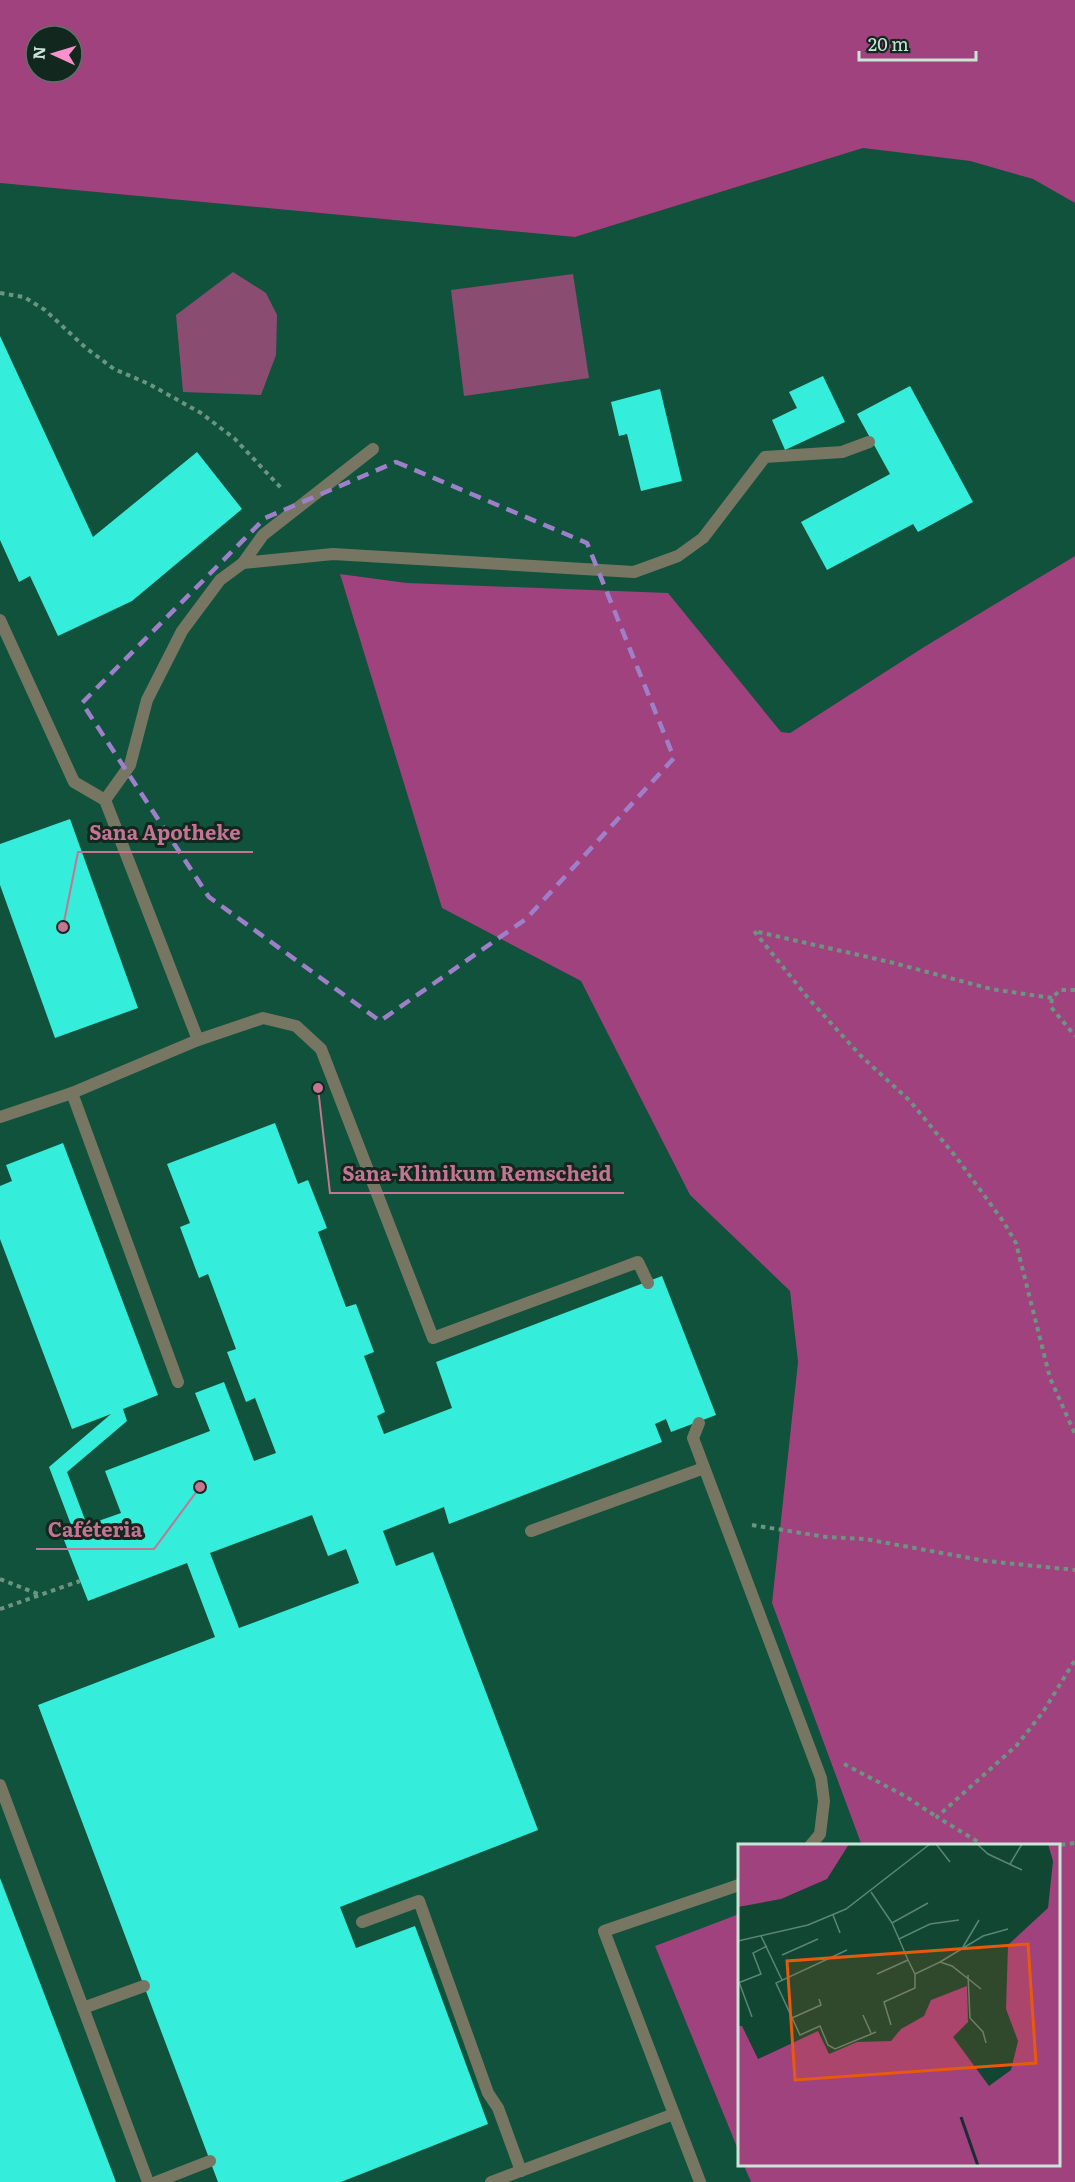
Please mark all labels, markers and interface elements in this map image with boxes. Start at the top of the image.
north arrow [24,24,84,84]
scale bar [859,24,976,62]
text: 20 m [868,30,909,57]
text: N [26,45,50,60]
callout: Sana Apotheke [78,814,253,852]
text: Sana Apotheke [89,816,241,846]
callout: Sana-Klinikum Remscheid [330,1155,624,1193]
text: Sana-Klinikum Remscheid [342,1157,612,1187]
callout: Caféteria [36,1511,154,1549]
text: Caféteria [48,1513,143,1543]
inset map [738,1844,1060,2167]

